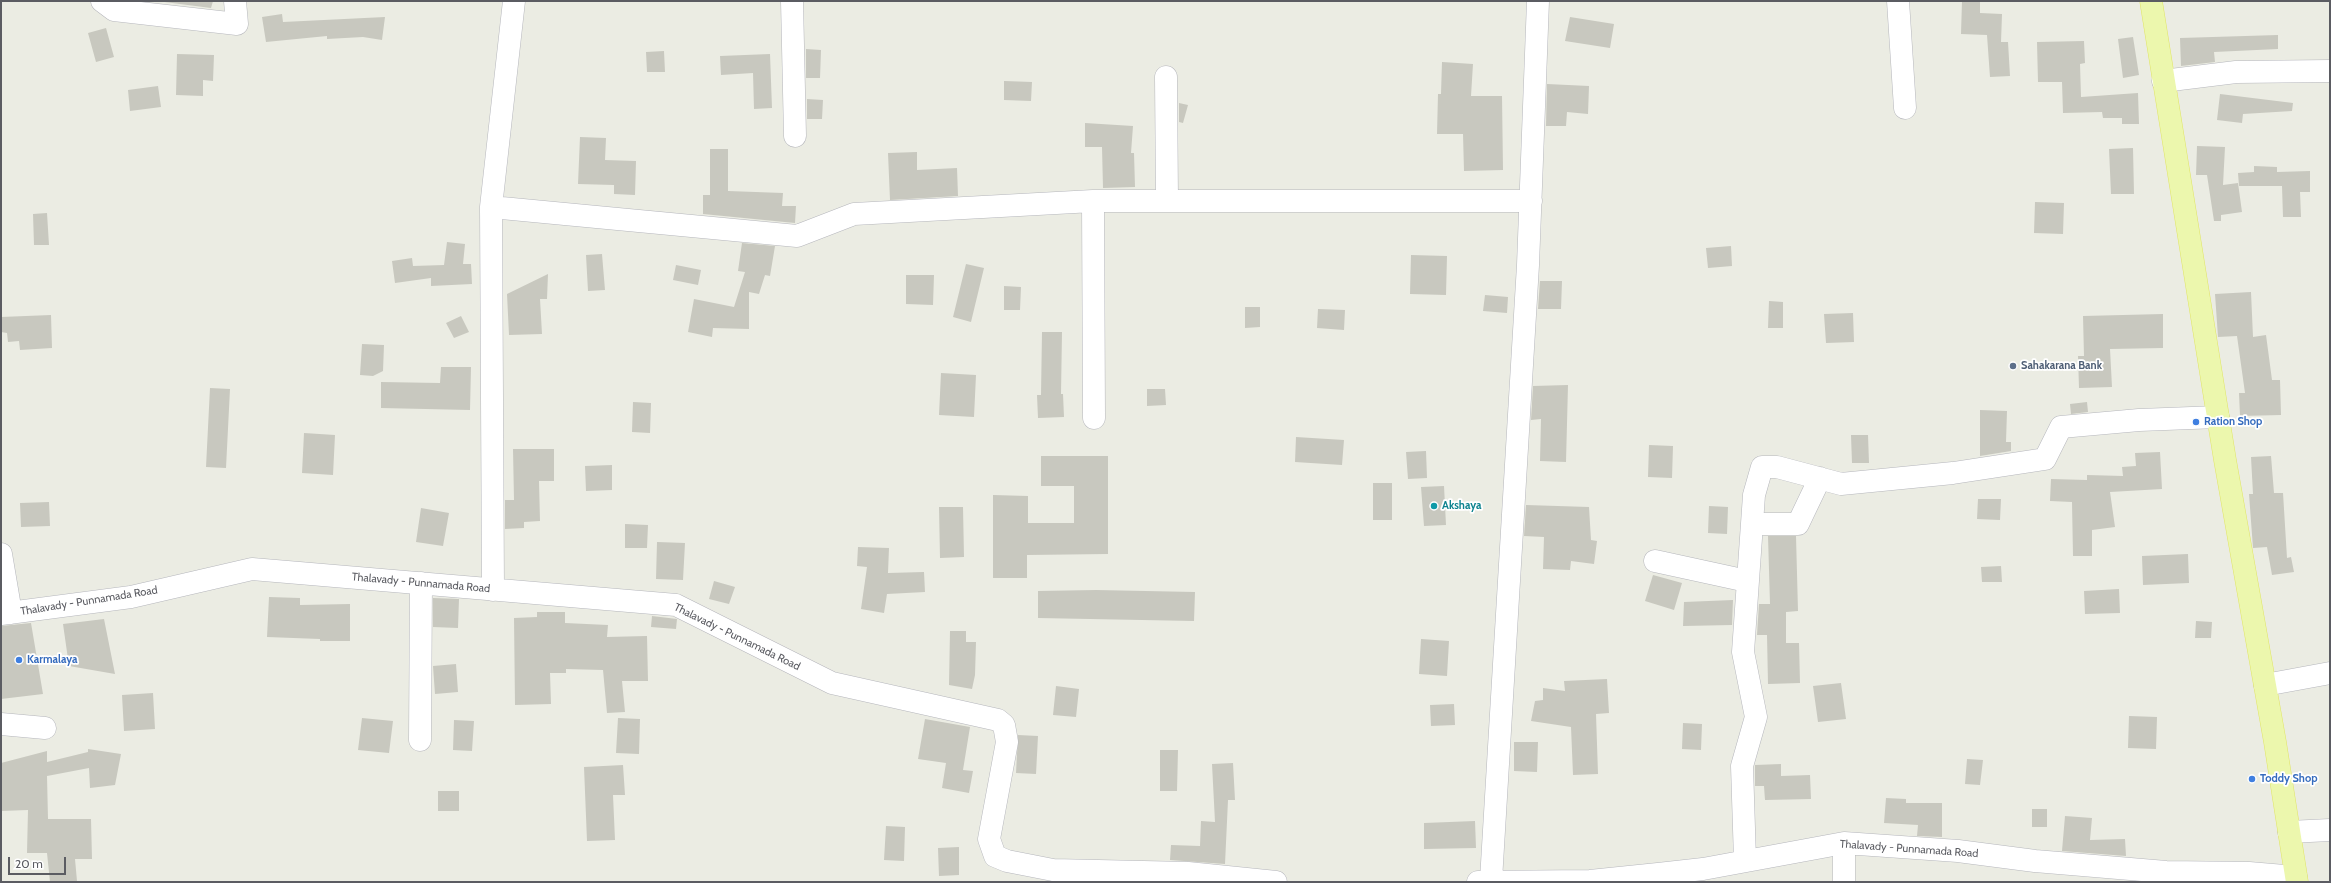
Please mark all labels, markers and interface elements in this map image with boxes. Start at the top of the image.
place label: Sahakarana Bank [2021,359,2102,373]
marker: Sahakarana Bank [2008,361,2018,371]
place label: Ration Shop [2204,415,2262,429]
marker: Ration Shop [2191,417,2201,427]
place label: Akshaya [1442,499,1481,513]
marker: Akshaya [1429,501,1439,511]
street label: Thalavady - Punnamada Road [351,570,491,596]
street label: Thalavady - Punnamada Road [19,584,159,618]
street label: Thalavady - Punnamada Road [672,601,802,673]
place label: Karmalaya [27,653,77,667]
marker: Karmalaya [14,655,24,665]
place label: Toddy Shop [2260,772,2317,786]
marker: Toddy Shop [2247,774,2257,784]
street label: Thalavady - Punnamada Road [1839,838,1979,860]
scale bar [10,849,68,875]
text: 20 m [15,856,43,871]

